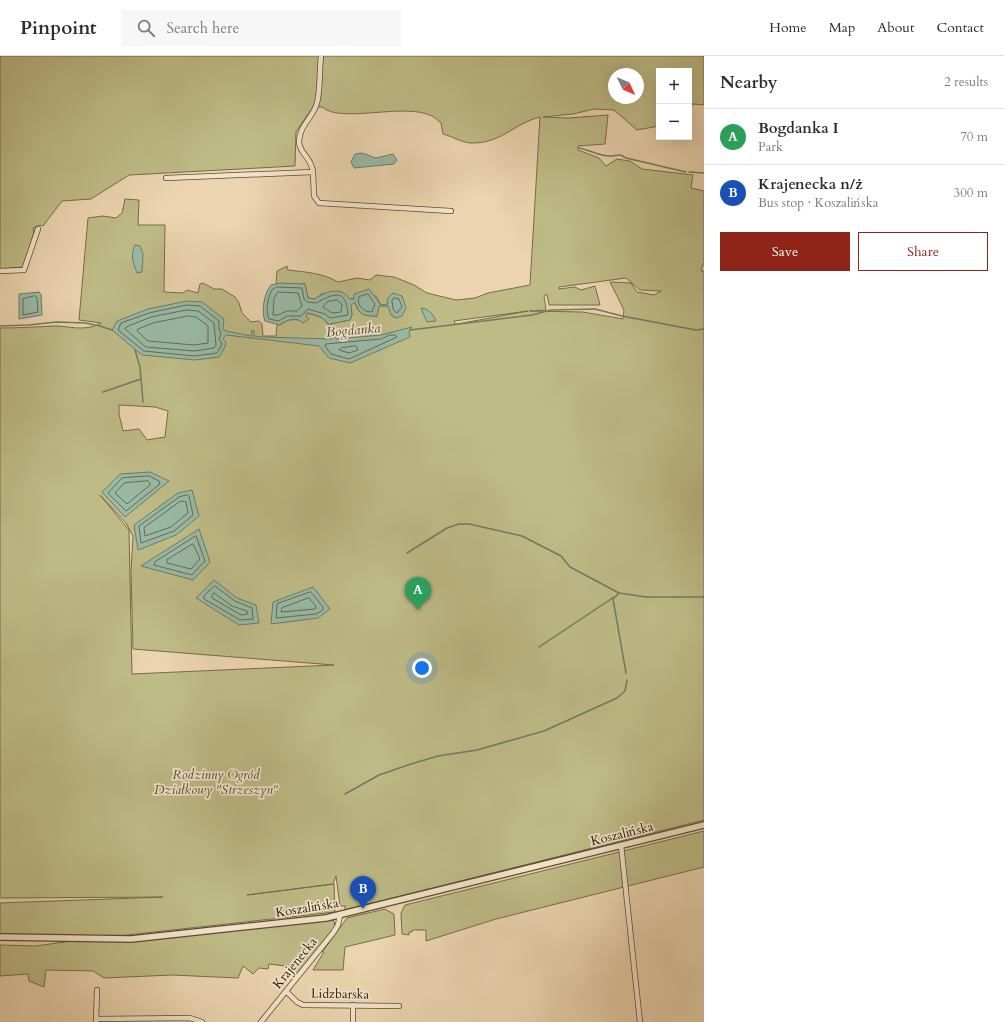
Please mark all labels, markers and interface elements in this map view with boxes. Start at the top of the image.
search box [121,10,401,46]
text: Pinpoint [20,15,97,41]
icon: search [135,17,157,39]
text: Search here [167,18,239,38]
text: Home [769,18,807,37]
text: Map [829,18,855,37]
text: About [877,18,914,37]
text: Contact [936,18,984,37]
north arrow [608,68,644,104]
map controls [656,68,692,140]
button: + [656,68,692,104]
text: Nearby [720,71,777,94]
text: 2 results [944,73,988,91]
button: − [656,104,692,140]
text: Bogdanka I [758,118,839,138]
text: A [728,128,738,146]
text: 70 m [960,128,988,146]
text: Park [758,138,783,156]
text: Krajenecka n/ż [758,174,862,194]
text: B [728,184,738,202]
text: 300 m [954,184,988,202]
text: Bus stop · Koszalińska [758,194,878,212]
button: Save [720,232,850,271]
button: Share [858,232,988,271]
water label: Bogdanka [325,318,381,342]
pin: A [405,577,431,610]
your location [412,658,432,678]
park label: Rodzinny Ogród Działkowy "Strzeszyn" [154,766,279,799]
street label: Koszalińska [589,817,655,850]
pin: B [350,876,376,909]
street label: Koszalińska [274,894,340,922]
street label: Krajenecka [269,933,322,993]
street label: Lidzbarska [311,984,370,1004]

